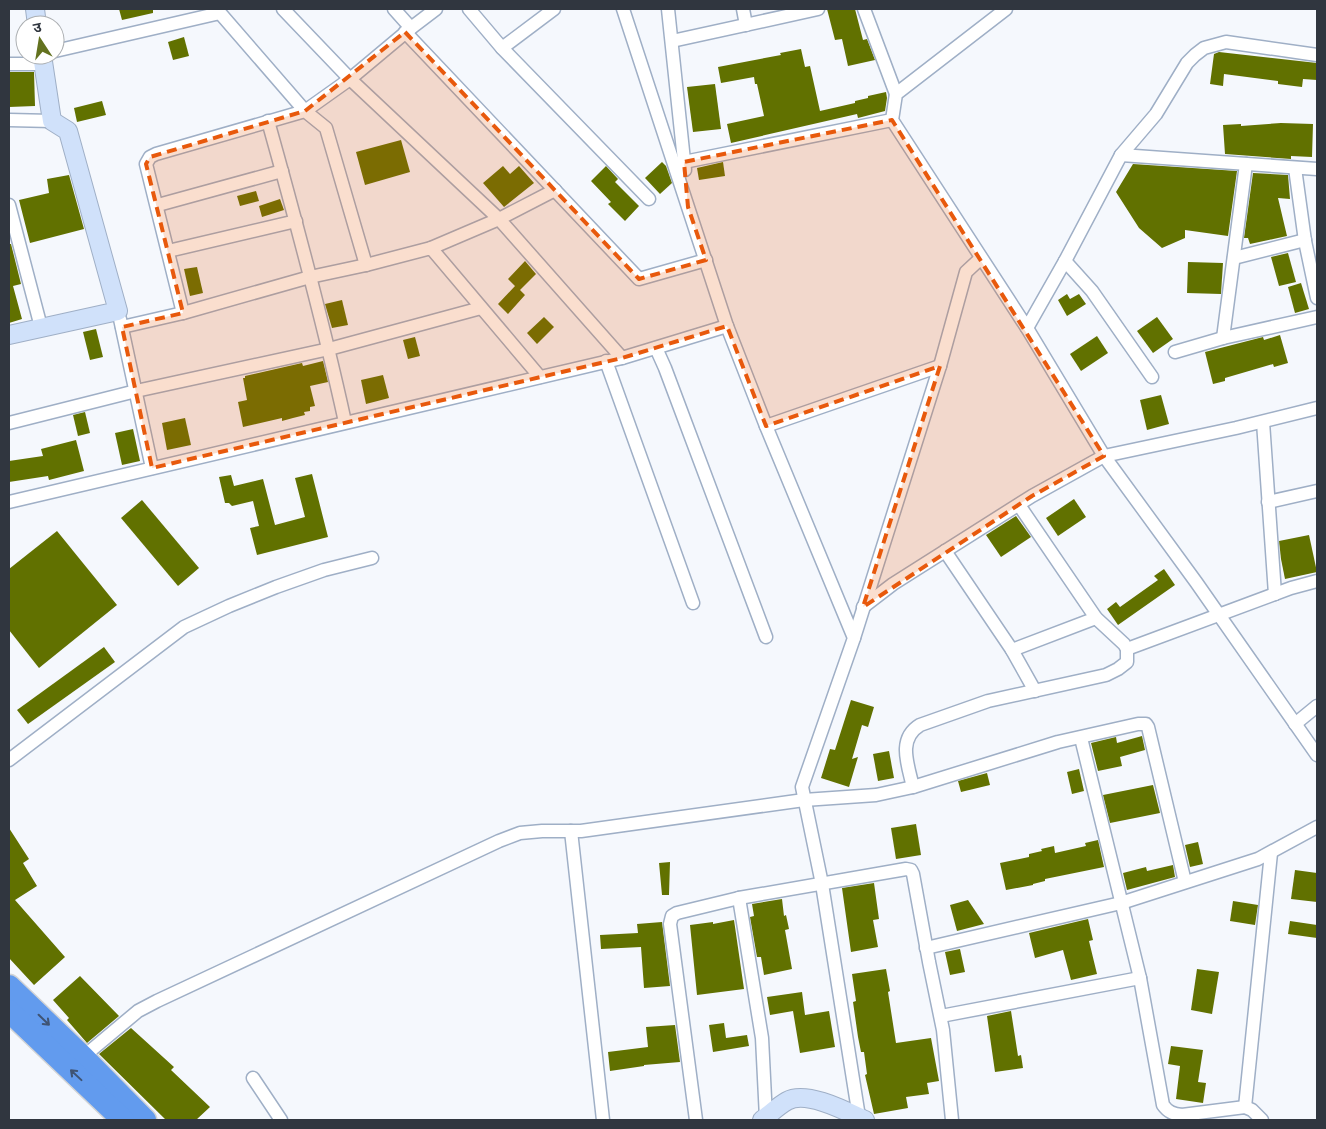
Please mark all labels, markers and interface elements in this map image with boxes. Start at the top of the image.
north arrow [15,15,65,65]
text: उ [31,17,44,37]
one-way arrow [38,1014,50,1026]
one-way arrow [70,1069,83,1081]

